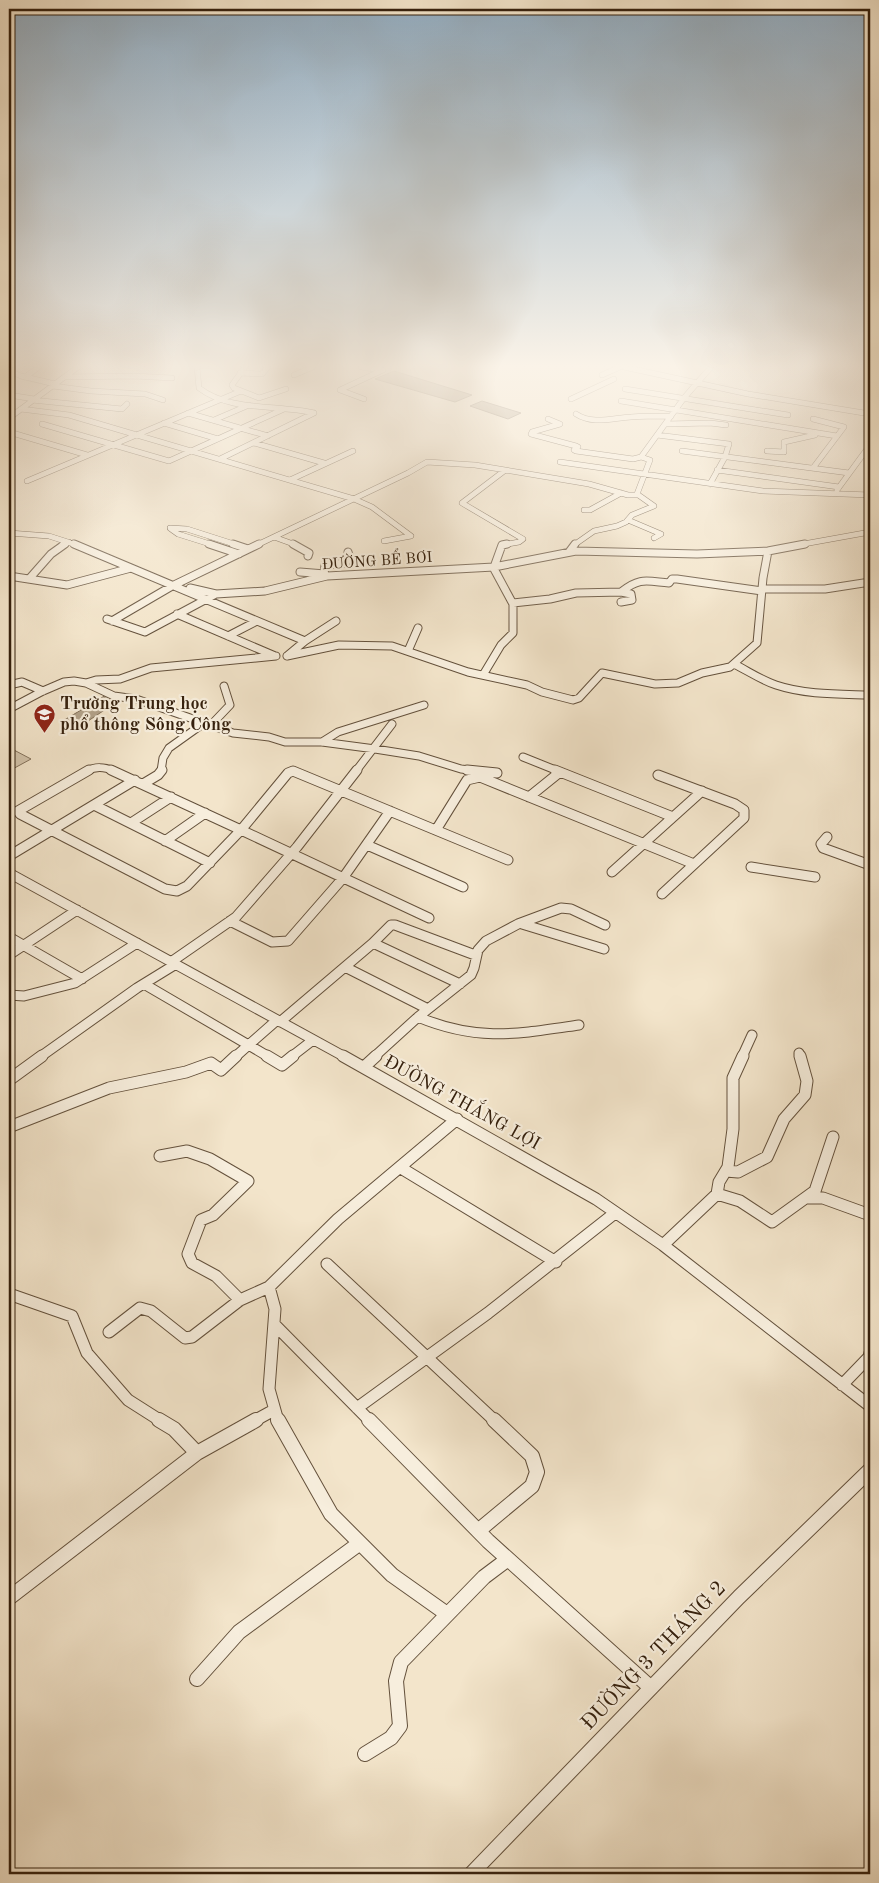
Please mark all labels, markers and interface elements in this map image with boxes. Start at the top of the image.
street label: ĐƯỜNG BỂ BƠI [321,546,433,573]
place label: Trường Trung học phổ thông Sông Công [60,695,231,734]
school or university icon: Trường Trung học phổ thông Sông Công [32,702,56,733]
street label: ĐƯỜNG THẮNG LỢI [381,1046,547,1153]
street label: ĐƯỜNG 3 THÁNG 2 [574,1574,730,1734]

